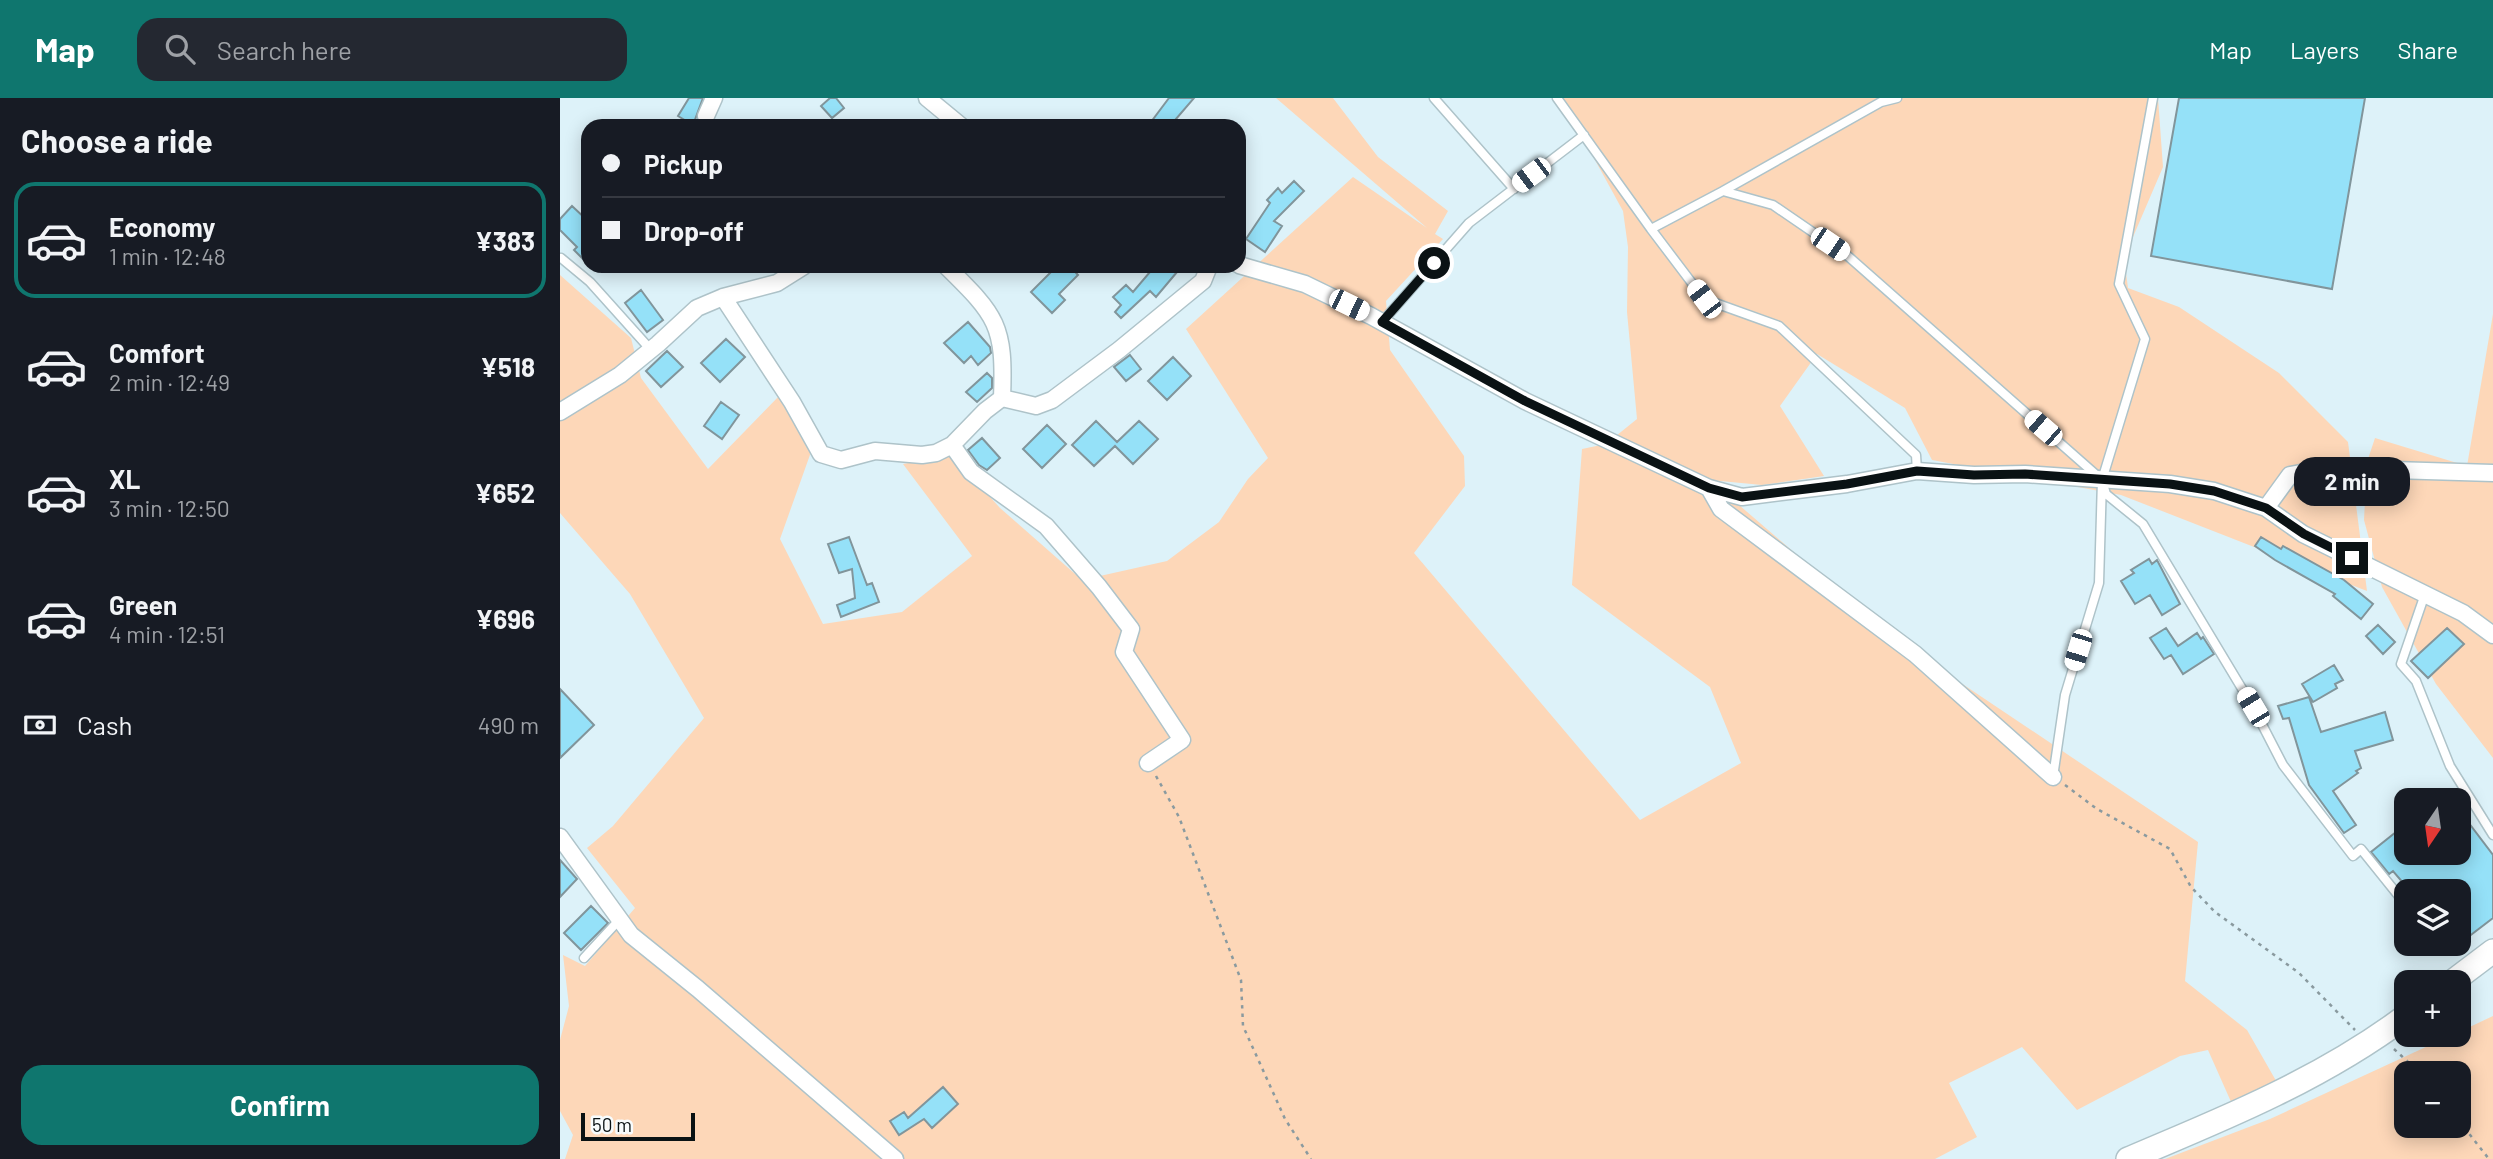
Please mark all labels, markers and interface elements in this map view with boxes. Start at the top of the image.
search box [137,18,627,81]
text: Map [35,29,95,69]
icon: search [161,30,199,68]
text: Search here [217,34,352,65]
text: Map [2209,35,2252,64]
text: Layers [2290,35,2359,64]
text: Share [2397,35,2458,64]
text: Choose a ride [21,121,213,159]
text: Pickup [644,148,723,179]
car [1508,154,1555,196]
icon: car [25,209,88,272]
text: Economy [109,211,215,242]
text: Drop-off [644,215,744,246]
car [1807,224,1854,264]
text: ¥383 [475,225,535,256]
text: 1 min · 12:48 [109,242,226,270]
route start [1418,247,1450,279]
car [1683,276,1726,322]
car [1326,286,1373,324]
icon: car [25,335,88,398]
text: Comfort [109,337,205,368]
text: ¥518 [480,351,535,382]
text: 2 min · 12:49 [109,368,230,396]
car [2021,406,2066,450]
callout: 2 min [2294,456,2410,505]
icon: car [25,461,88,524]
text: XL [109,463,140,494]
text: 2 min [2324,467,2380,495]
text: ¥652 [475,477,535,508]
text: 3 min · 12:50 [109,494,230,522]
route end [2336,542,2368,574]
icon: car [25,587,88,650]
text: Green [109,589,177,620]
text: ¥696 [475,603,535,634]
text: 4 min · 12:51 [109,620,225,648]
car [2062,627,2095,673]
car [2234,684,2273,730]
icon: cash [21,706,59,744]
text: Cash [77,709,132,740]
text: 490 m [478,711,539,739]
north arrow [2394,788,2471,864]
map controls [2394,788,2471,1138]
button: layers [2394,879,2471,956]
button: + [2394,970,2471,1047]
button: − [2394,1061,2471,1138]
button: Confirm [21,1065,539,1145]
scale bar [581,1110,695,1142]
text: 50 m [592,1113,632,1136]

